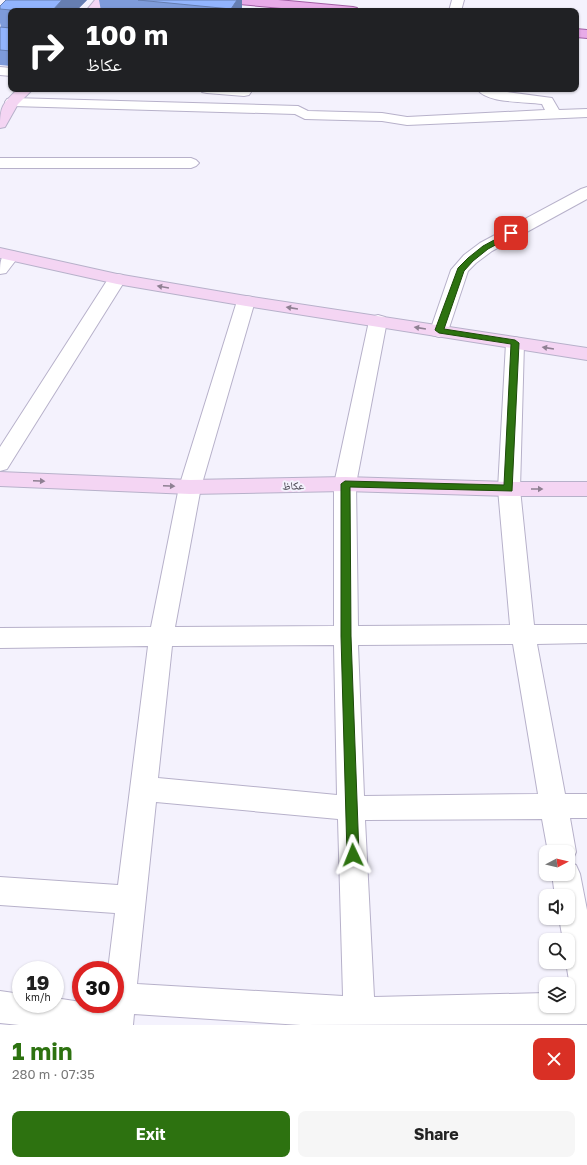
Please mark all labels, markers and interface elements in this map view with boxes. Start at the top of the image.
text: 100 m [86,18,168,51]
icon: right [20,24,72,76]
text: عكاظ [86,53,122,75]
pin [494,216,528,250]
icon: arrive [500,222,522,244]
one-way arrow [157,284,169,290]
one-way arrow [285,305,298,311]
one-way arrow [414,325,426,331]
one-way arrow [542,345,555,351]
one-way arrow [33,478,46,484]
street label: عكاظ [282,478,304,492]
one-way arrow [163,483,175,490]
one-way arrow [531,486,544,492]
position arrow [332,834,374,876]
north arrow [539,845,575,881]
map controls [539,845,575,1013]
button: sound [539,889,575,925]
button: search [539,933,575,969]
speed limit sign: 30 [72,961,124,1013]
text: 19 [26,970,49,994]
button: layers [539,977,575,1013]
text: km/h [25,991,51,1003]
text: 1 min [12,1036,72,1065]
button: close [533,1038,575,1080]
text: 280 m · 07:35 [12,1066,95,1082]
button: Exit [12,1111,290,1157]
button: Share [298,1111,575,1157]

